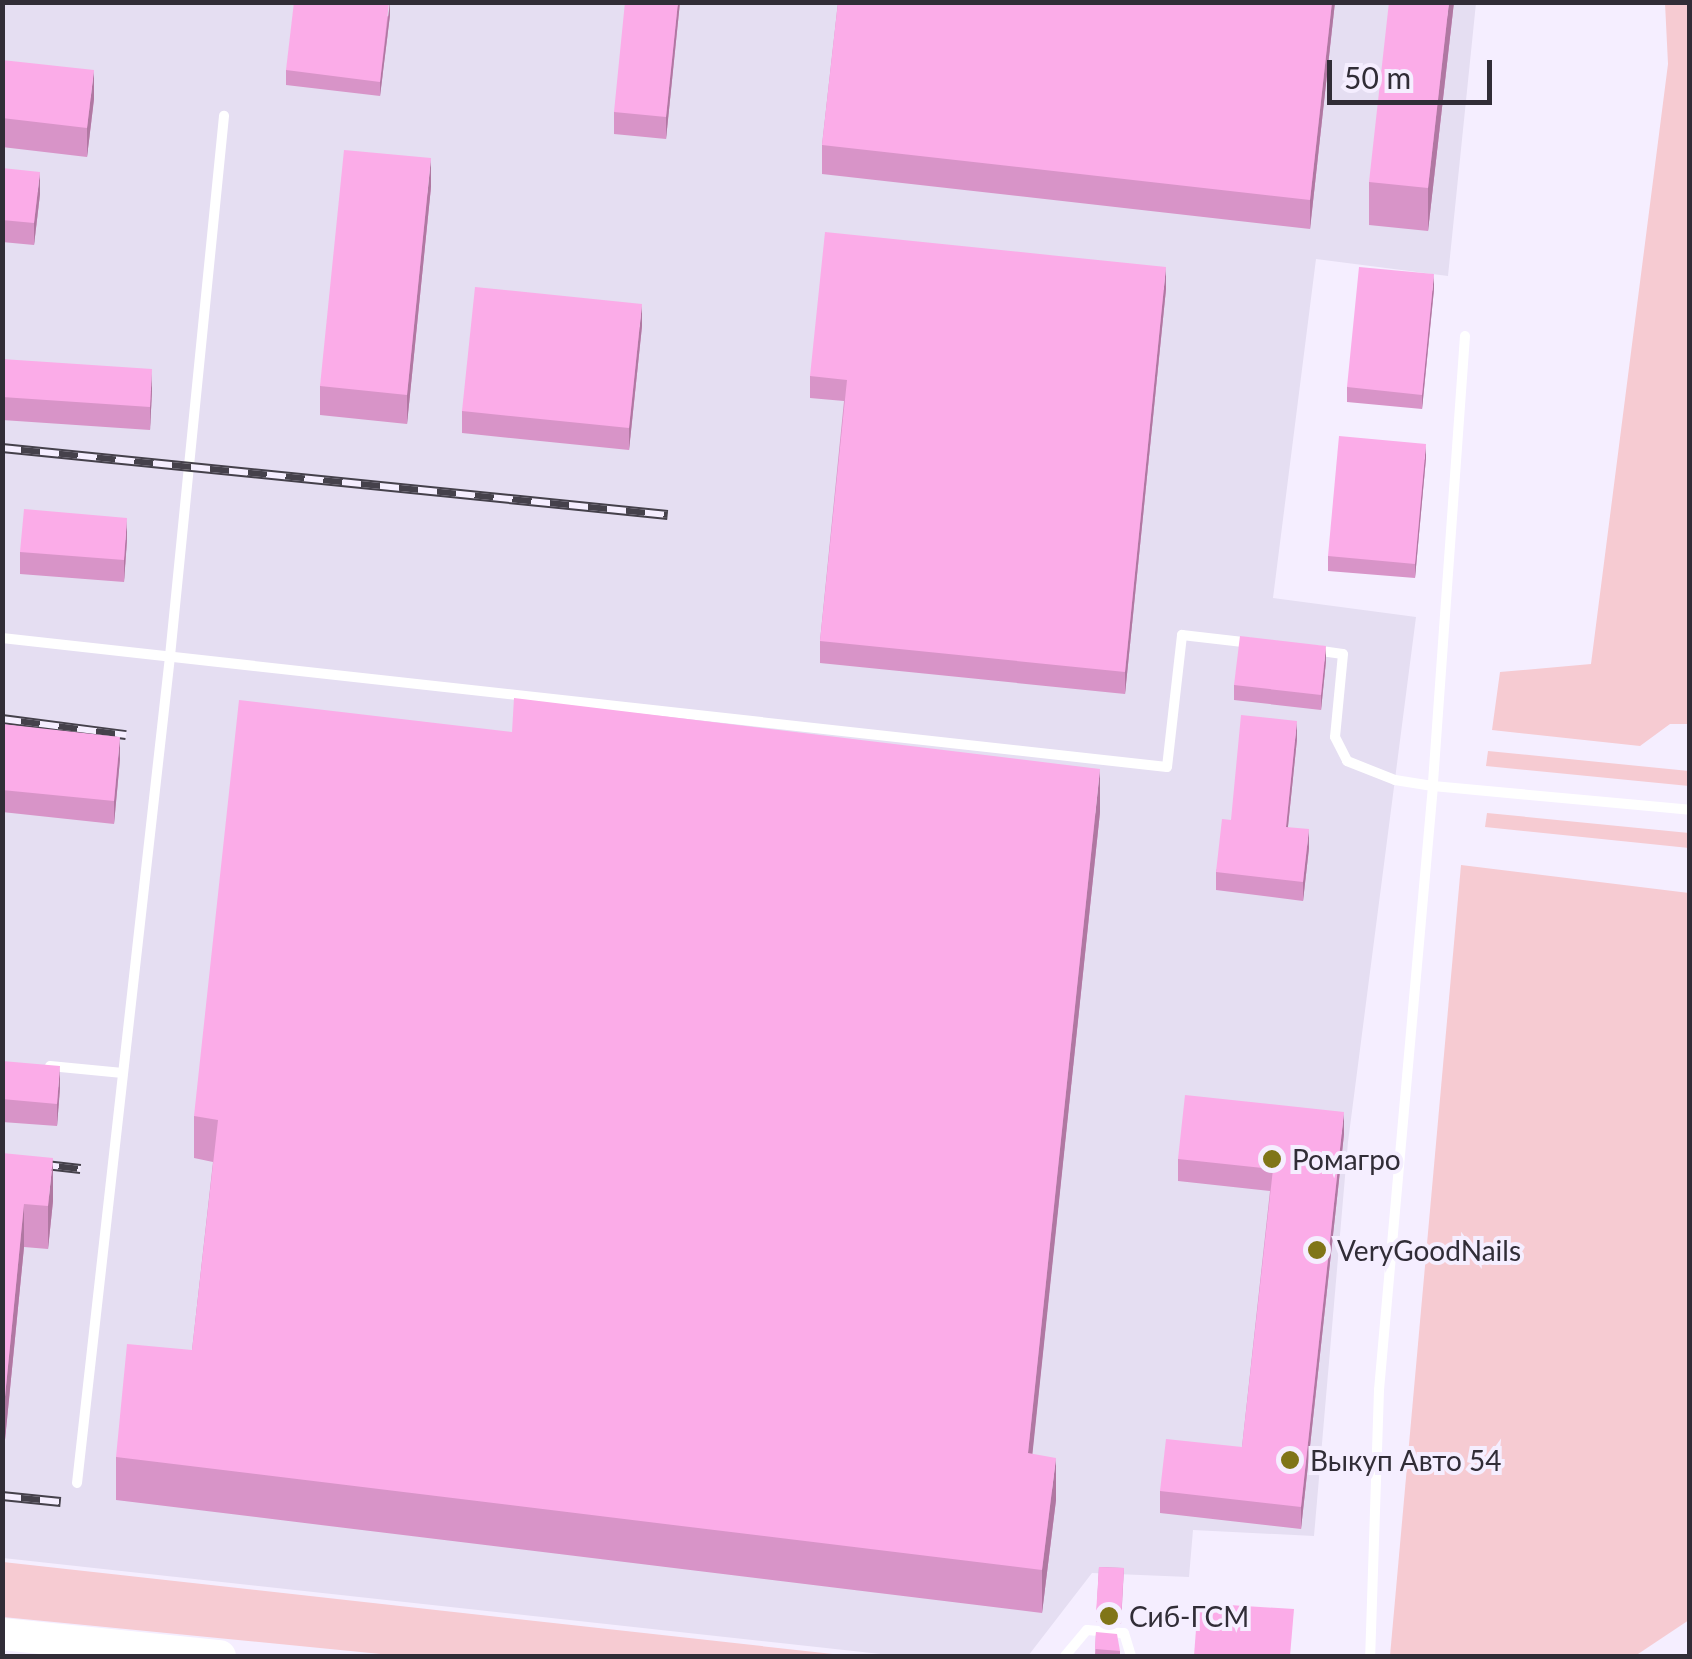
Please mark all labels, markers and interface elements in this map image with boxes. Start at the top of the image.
scale bar [1332,40,1497,102]
text: 50 m [1344,59,1411,95]
place label: Ромагро [1292,1142,1401,1176]
marker: Ромагро [1261,1148,1283,1170]
place label: VeryGoodNails [1337,1233,1521,1267]
marker: VeryGoodNails [1306,1239,1328,1261]
place label: Выкуп Авто 54 [1310,1443,1501,1477]
marker: Выкуп Авто 54 [1279,1449,1301,1471]
place label: Сиб-ГСМ [1129,1599,1249,1633]
marker: Сиб-ГСМ [1098,1605,1120,1627]

